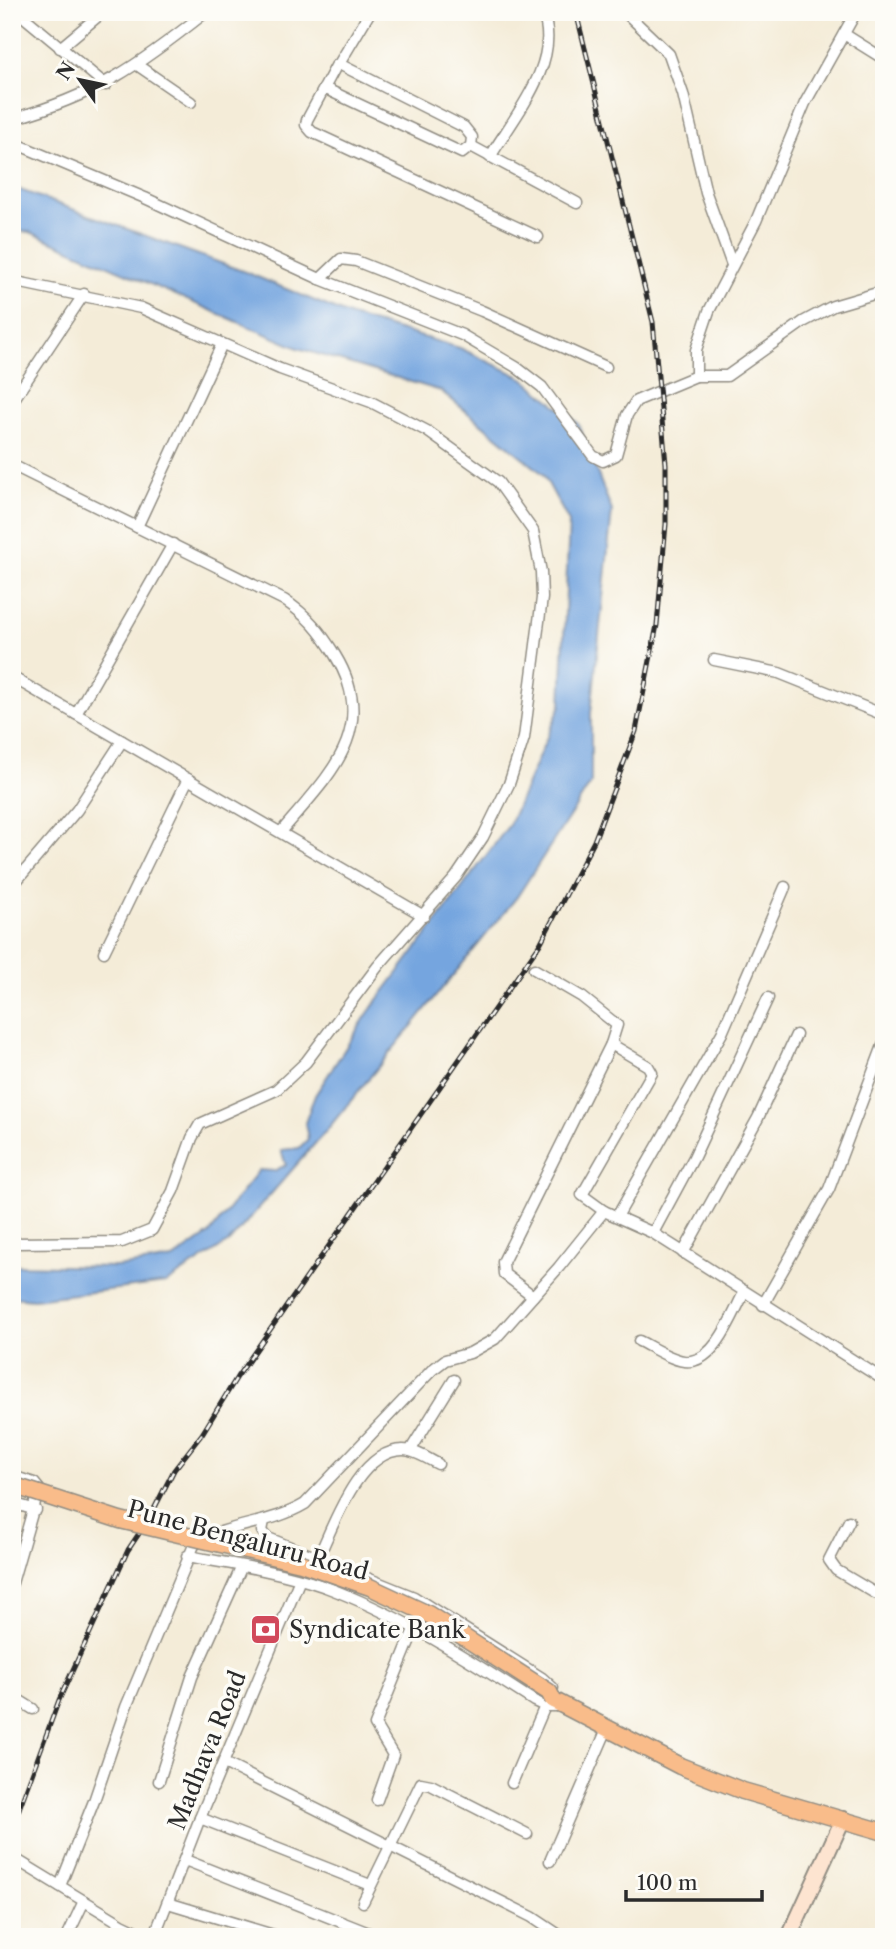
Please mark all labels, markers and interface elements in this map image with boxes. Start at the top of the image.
north arrow [46,46,116,116]
text: N [52,58,80,84]
street label: Pune Bengaluru Road [124,1494,372,1586]
bank icon: Syndicate Bank [249,1612,283,1646]
place label: Syndicate Bank [289,1615,467,1644]
street label: Madhava Road [162,1666,252,1834]
scale bar [626,1858,763,1902]
text: 100 m [637,1870,698,1895]

